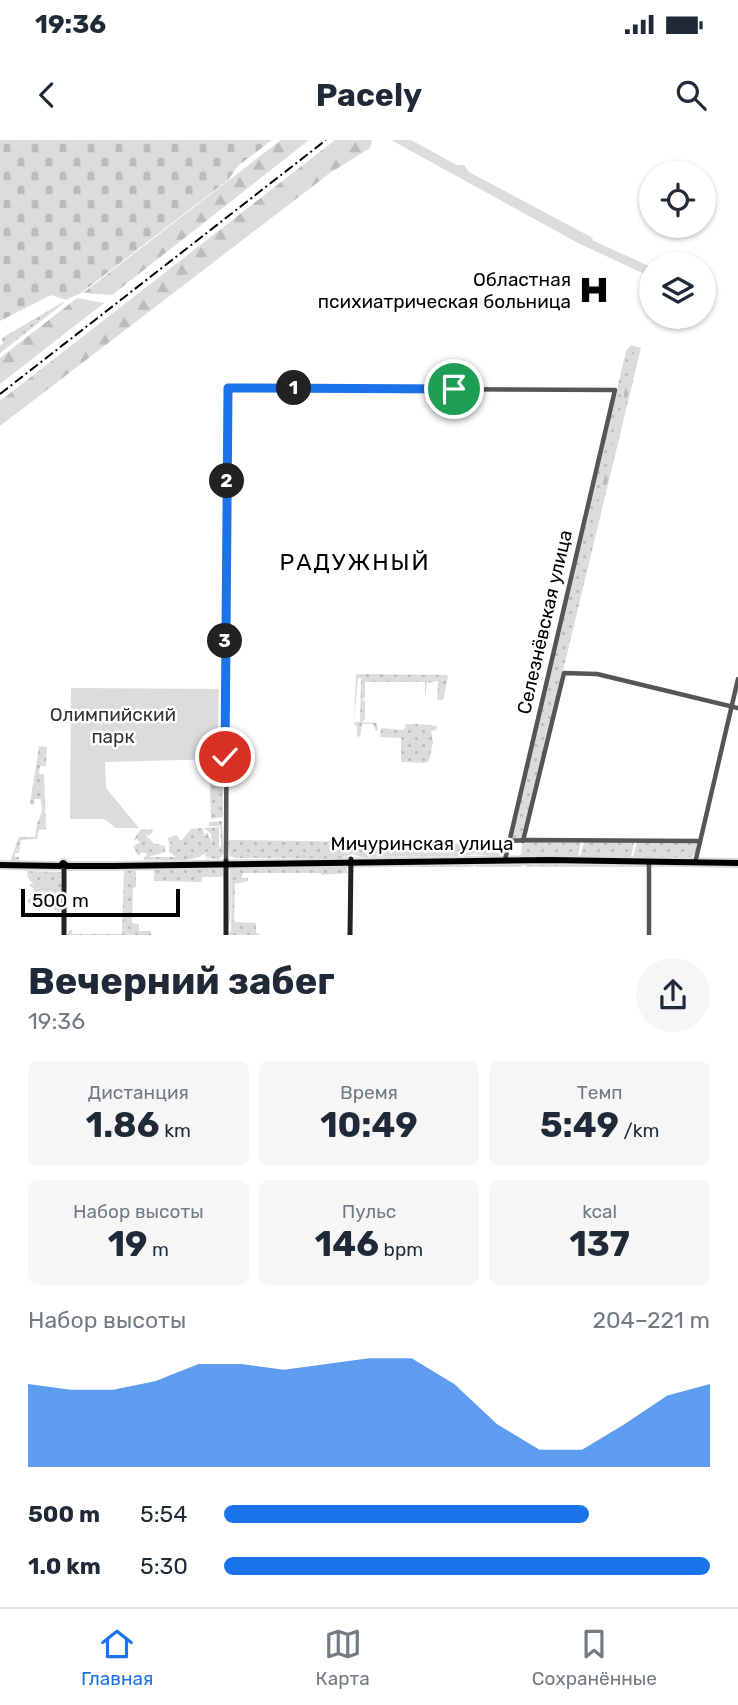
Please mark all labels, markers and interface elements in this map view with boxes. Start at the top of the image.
text: 19:36 [35,9,106,40]
icon: back [28,76,66,114]
text: Pacely [316,76,422,114]
icon: search [672,76,710,114]
map controls [639,161,716,329]
button: locate [639,161,716,238]
button: layers [639,252,716,329]
place label: Областная психиатрическая больница [318,268,571,313]
hospital icon: Областная психиатрическая больница [577,273,611,307]
pin [424,359,484,419]
pin: 1 [276,370,312,406]
icon: arrive [435,370,473,408]
text: 1 [289,376,298,399]
pin: 2 [210,464,244,498]
text: 2 [220,469,233,492]
street label: Селезнёвская улица [512,528,577,716]
district label: РАДУЖНЫЙ [279,548,431,576]
pin: 3 [208,624,243,658]
text: 3 [218,629,231,652]
park label: Олимпийский парк [50,703,176,748]
pin [195,727,255,787]
icon: check [206,738,244,776]
street label: Мичуринская улица [331,832,513,855]
scale bar [21,886,180,918]
text: 500 m [32,889,89,912]
text: Вечерний забег [28,958,335,1004]
button: share [636,958,710,1032]
text: 19:36 [28,1007,85,1035]
text: Дистанция [88,1081,189,1104]
text: Время [340,1081,398,1104]
text: Темп [577,1081,623,1104]
text: 1.86 [86,1104,159,1146]
text: 10:49 [320,1104,418,1146]
text: 5:49 [540,1104,619,1146]
text: km [159,1119,191,1142]
text: /km [619,1119,659,1142]
text: Набор высоты [73,1200,204,1223]
text: Пульс [342,1200,396,1223]
text: kcal [582,1200,617,1223]
text: 19 [108,1223,147,1265]
text: 146 [315,1223,379,1265]
text: 137 [569,1223,630,1265]
text: m [147,1238,169,1261]
text: bpm [379,1238,423,1261]
text: Набор высоты [28,1306,186,1334]
text: 204–221 m [592,1306,710,1334]
text: 500 m [28,1500,100,1528]
text: 5:54 [140,1500,188,1528]
text: 1.0 km [28,1552,101,1580]
text: 5:30 [140,1552,188,1580]
tab: Главная [81,1625,153,1690]
tab: Карта [315,1625,370,1690]
tab: Сохранённые [532,1625,657,1690]

